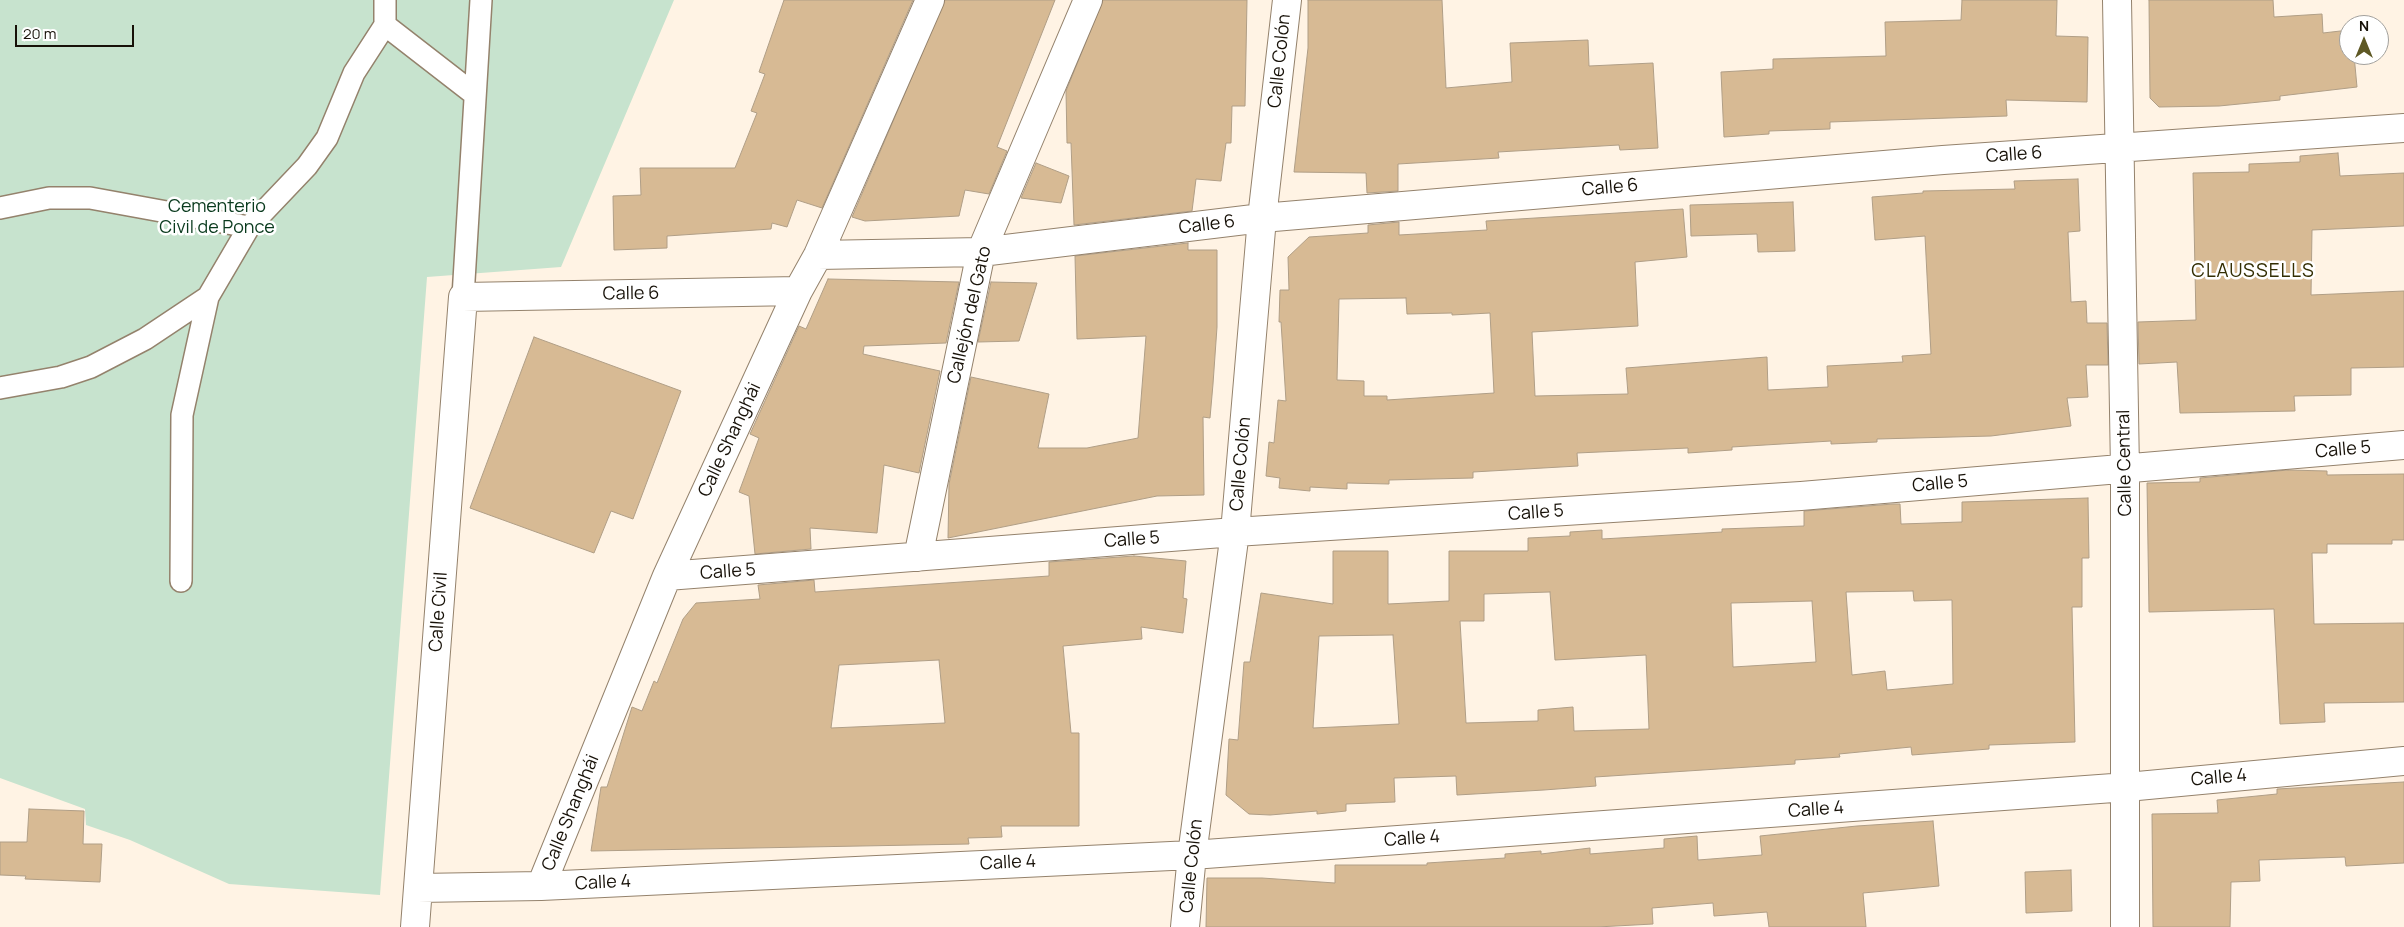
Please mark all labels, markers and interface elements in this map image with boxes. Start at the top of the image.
street label: Calle Colón [1264,13,1296,109]
scale bar [18,15,136,47]
north arrow [2339,15,2389,65]
text: N [2359,16,2369,35]
text: 20 m [23,23,56,44]
street label: Calle 6 [1985,142,2043,168]
street label: Calle 6 [1581,175,1639,201]
park label: Cementerio Civil de Ponce [159,196,275,238]
street label: Calle 6 [1178,211,1236,239]
street label: Callejón del Gato [944,244,996,386]
district label: CLAUSSELLS [2190,261,2316,283]
street label: Calle 6 [603,283,659,305]
street label: Calle Shanghái [694,380,766,500]
street label: Calle Central [2113,409,2137,517]
street label: Calle Colón [1226,416,1256,512]
street label: Calle 5 [2314,437,2372,463]
street label: Calle 5 [1911,471,1969,497]
street label: Calle 5 [1507,500,1565,526]
street label: Calle 5 [1103,527,1161,553]
street label: Calle 5 [699,559,757,585]
street label: Calle Civil [425,571,453,653]
street label: Calle Shanghái [538,752,604,874]
street label: Calle 4 [2190,765,2248,791]
street label: Calle 4 [1787,797,1845,823]
street label: Calle Colón [1176,818,1208,914]
street label: Calle 4 [1383,826,1441,852]
street label: Calle 4 [979,851,1037,875]
street label: Calle 4 [574,871,632,895]

